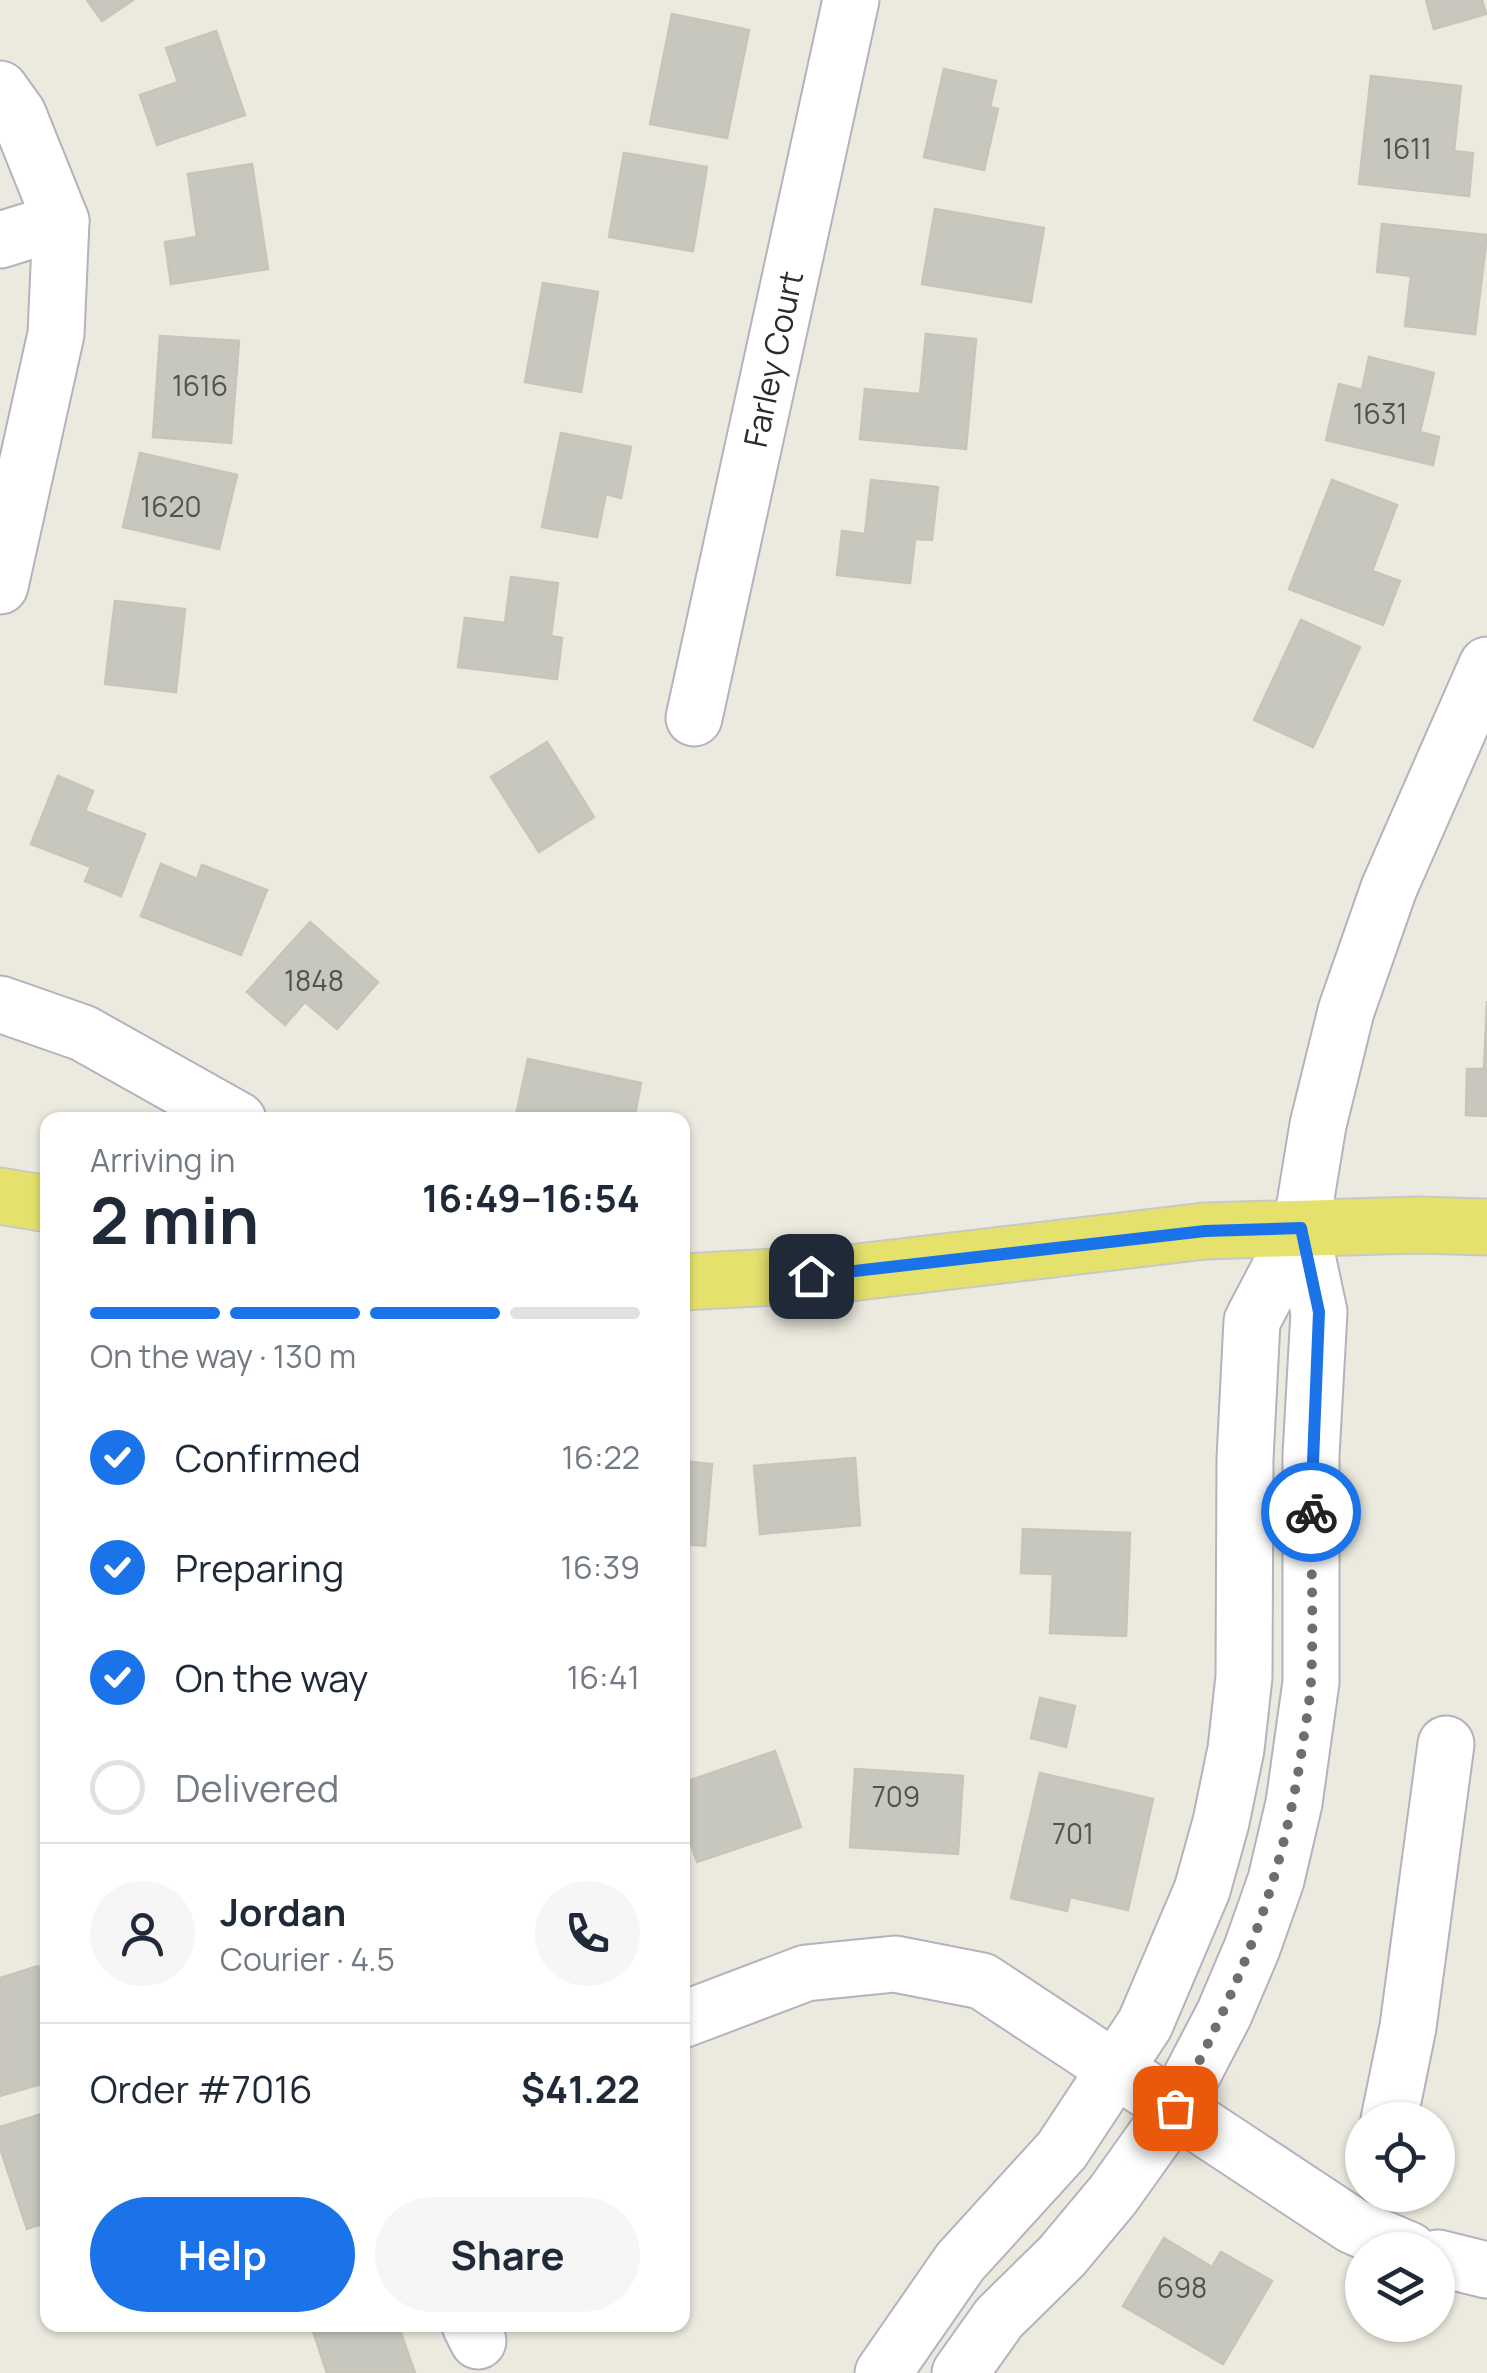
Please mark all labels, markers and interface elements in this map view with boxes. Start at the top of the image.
house number: 1611 [1382,129,1432,167]
street label: Farley Court [733,267,813,451]
house number: 1616 [172,366,228,404]
house number: 1631 [1353,394,1407,432]
house number: 1620 [140,487,202,525]
house number: 1848 [284,961,344,999]
text: Arriving in [90,1138,235,1182]
text: 16:49–16:54 [422,1171,640,1223]
text: 2 min [90,1175,259,1264]
pin [769,1234,854,1319]
icon: home [784,1249,839,1304]
text: On the way · 130 m [90,1334,356,1378]
icon: check [90,1430,145,1485]
text: Confirmed [175,1431,361,1483]
text: 16:22 [562,1435,640,1479]
courier [1261,1462,1361,1562]
icon: bike [1284,1485,1339,1540]
icon: check [90,1540,145,1595]
text: Preparing [175,1541,344,1593]
text: 16:39 [561,1545,640,1589]
icon: check [90,1650,145,1705]
text: On the way [175,1651,368,1703]
text: 16:41 [567,1655,640,1699]
text: Delivered [175,1761,339,1813]
house number: 709 [872,1777,920,1815]
house number: 701 [1052,1814,1094,1852]
button: person [90,1881,195,1986]
button: phone [535,1881,640,1986]
text: Jordan [220,1885,346,1937]
text: Courier · 4.5 [220,1937,395,1981]
text: Order #7016 [90,2062,312,2114]
text: $41.22 [521,2062,640,2114]
pin [1133,2066,1218,2151]
icon: bag [1148,2081,1203,2136]
map controls [1345,2102,1455,2342]
button: locate [1345,2102,1455,2212]
button: Help [90,2197,355,2312]
button: Share [375,2197,640,2312]
button: layers [1345,2232,1455,2342]
house number: 698 [1157,2268,1207,2306]

